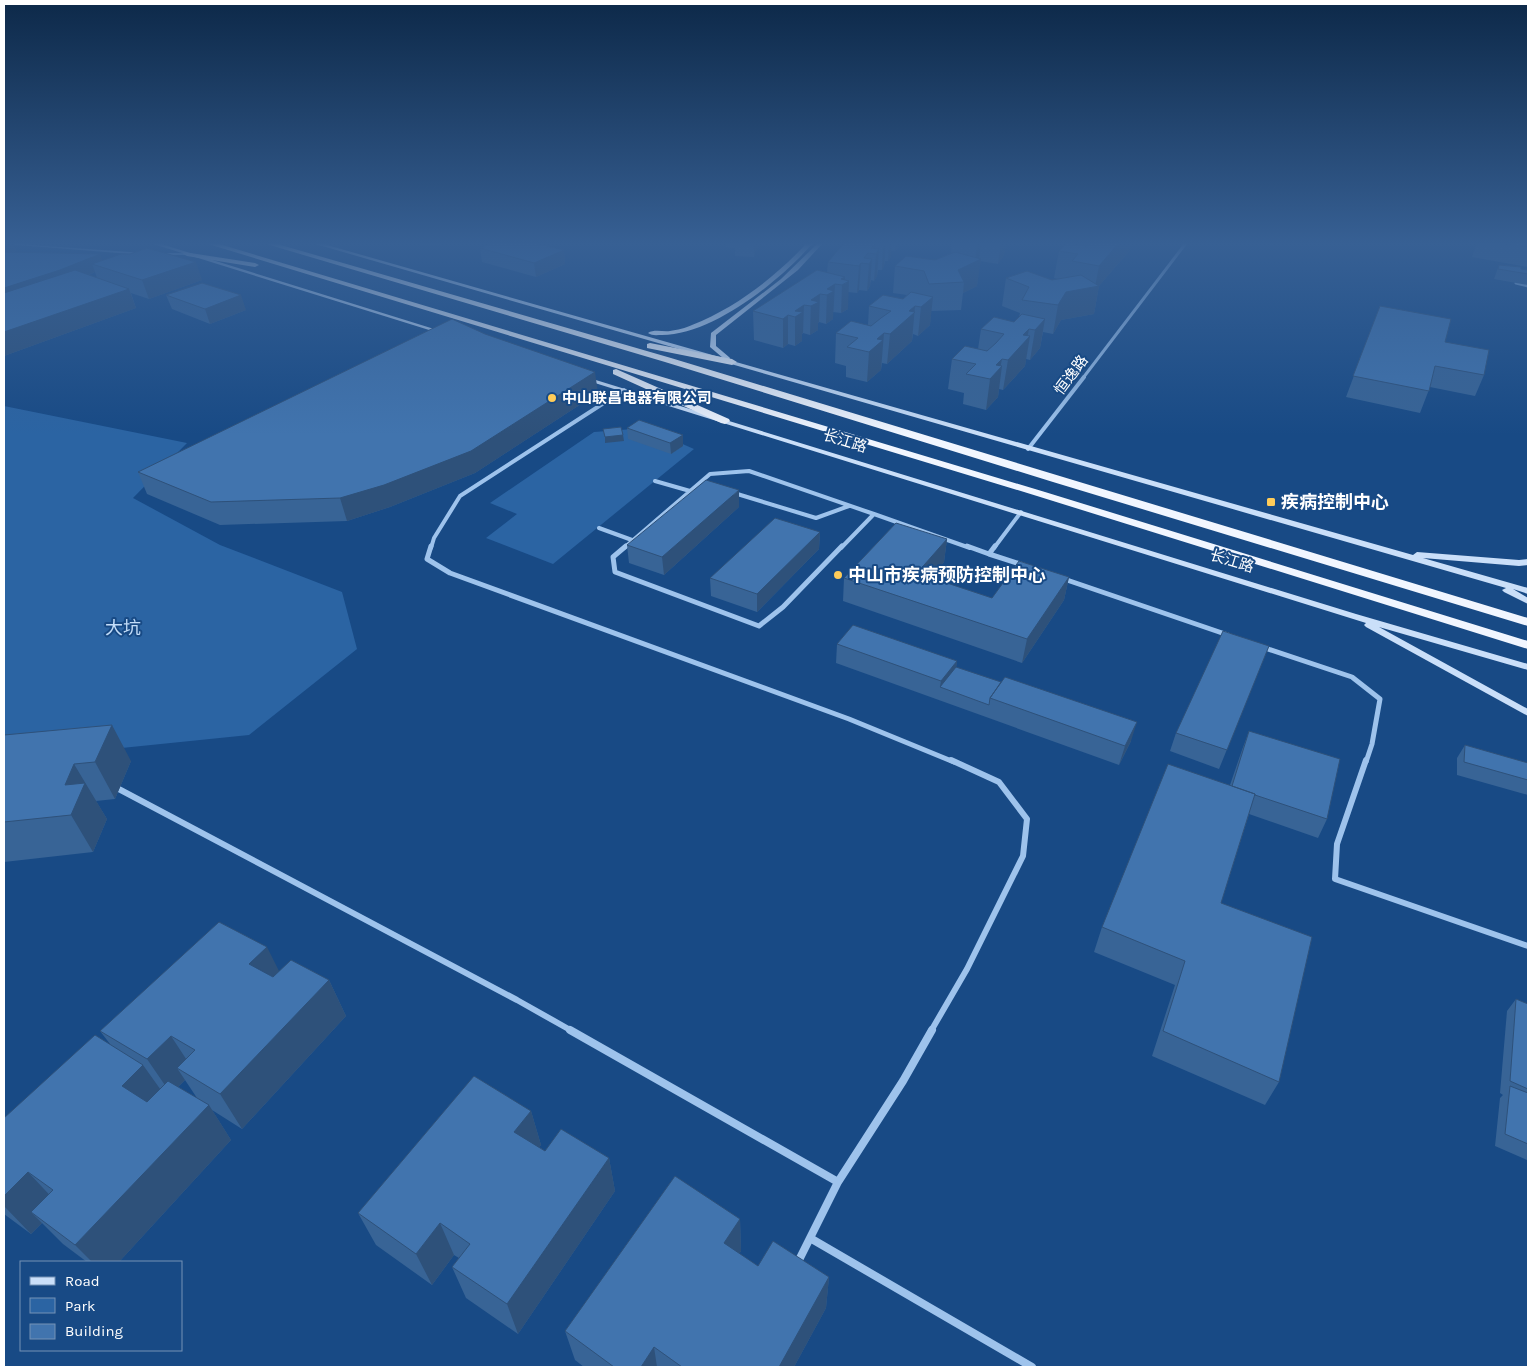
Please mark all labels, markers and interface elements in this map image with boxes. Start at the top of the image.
street label: 恒逸路 [1050,352,1092,398]
place label: 中山联昌电器有限公司 [562,389,712,407]
marker: 中山联昌电器有限公司 [546,392,558,404]
street label: 长江路 [821,426,869,456]
place label: 疾病控制中心 [1281,491,1389,513]
marker: 疾病控制中心 [1265,496,1277,508]
street label: 长江路 [1208,546,1256,576]
place label: 中山市疾病预防控制中心 [848,564,1046,586]
marker: 中山市疾病预防控制中心 [832,569,844,581]
park label: 大坑 [105,617,141,639]
legend [20,1261,182,1351]
text: Road [65,1272,100,1290]
text: Park [65,1297,95,1315]
text: Building [65,1322,123,1340]

